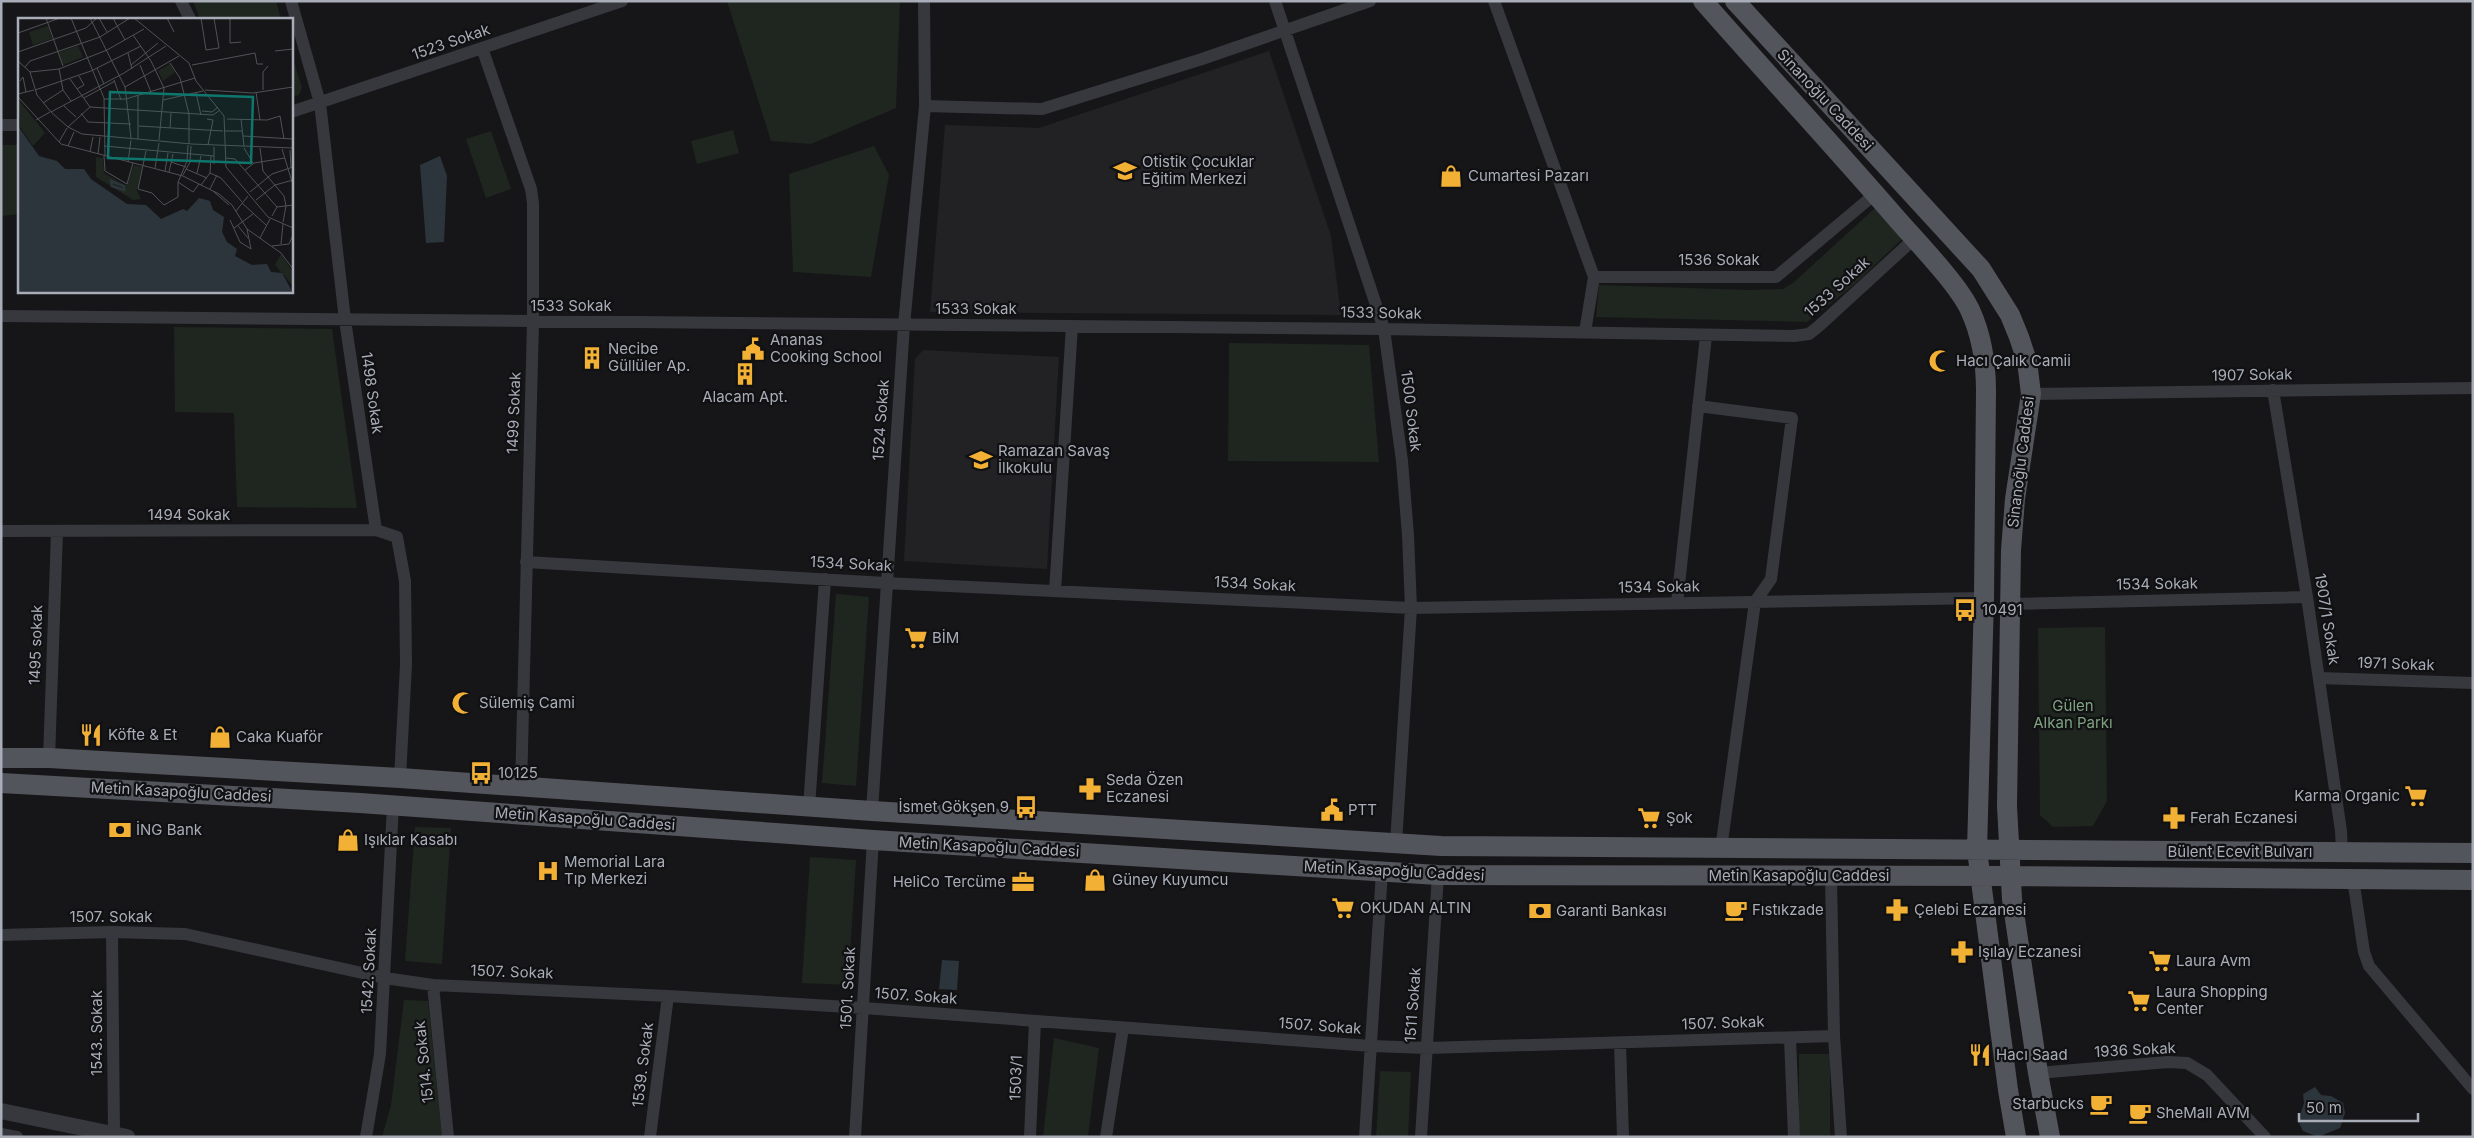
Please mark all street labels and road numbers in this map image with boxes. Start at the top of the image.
street label: 1523 Sokak [409,19,493,64]
street label: Si̇nanoğlu Caddesi [1773,45,1877,155]
street label: 1536 Sokak [1678,250,1761,269]
street label: 1533 Sokak [1800,252,1874,321]
street label: 1533 Sokak [530,296,613,315]
street label: 1533 Sokak [935,299,1018,318]
street label: 1533 Sokak [1340,302,1423,323]
street label: 1498 Sokak [357,351,388,436]
street label: 1907 Sokak [2211,364,2293,385]
street label: 1500 Sokak [1397,369,1426,453]
street label: 1499 Sokak [503,371,524,454]
street label: 1524 Sokak [868,378,893,461]
street label: Si̇nanoğlu Caddesi [2003,395,2038,529]
street label: 1494 Sokak [148,505,231,524]
street label: 1534 Sokak [810,552,893,575]
street label: 1534 Sokak [1214,572,1297,595]
street label: 1907/1 Sokak [2311,572,2344,667]
street label: 1534 Sokak [2116,573,2199,594]
street label: 1534 Sokak [1618,576,1701,597]
street label: 1495 sokak [25,604,46,685]
street label: 1971 Sokak [2357,653,2436,674]
street label: Metin Kasapoğlu Caddesi [90,777,272,806]
street label: Metin Kasapoğlu Caddesi [494,803,676,834]
street label: Metin Kasapoğlu Caddesi [898,832,1080,861]
street label: Bülent Ecevit Bulvarı [2168,842,2312,861]
street label: Metin Kasapoğlu Caddesi [1303,856,1485,885]
street label: Metin Kasapoğlu Caddesi [1709,866,1889,885]
street label: 1507. Sokak [69,907,153,926]
street label: 1542. Sokak [357,927,380,1014]
street label: 1501. Sokak [836,945,859,1030]
street label: 1507. Sokak [470,961,555,982]
street label: 1511 Sokak [1400,966,1425,1043]
street label: 1507. Sokak [874,983,959,1008]
street label: 1543. Sokak [87,989,106,1076]
street label: 1507. Sokak [1681,1012,1766,1033]
street label: 1507. Sokak [1278,1013,1363,1038]
street label: 1514. Sokak [410,1019,437,1104]
street label: 1539. Sokak [628,1021,657,1109]
street label: 1936 Sokak [2094,1038,2177,1061]
street label: 1503/1 [1005,1055,1026,1101]

